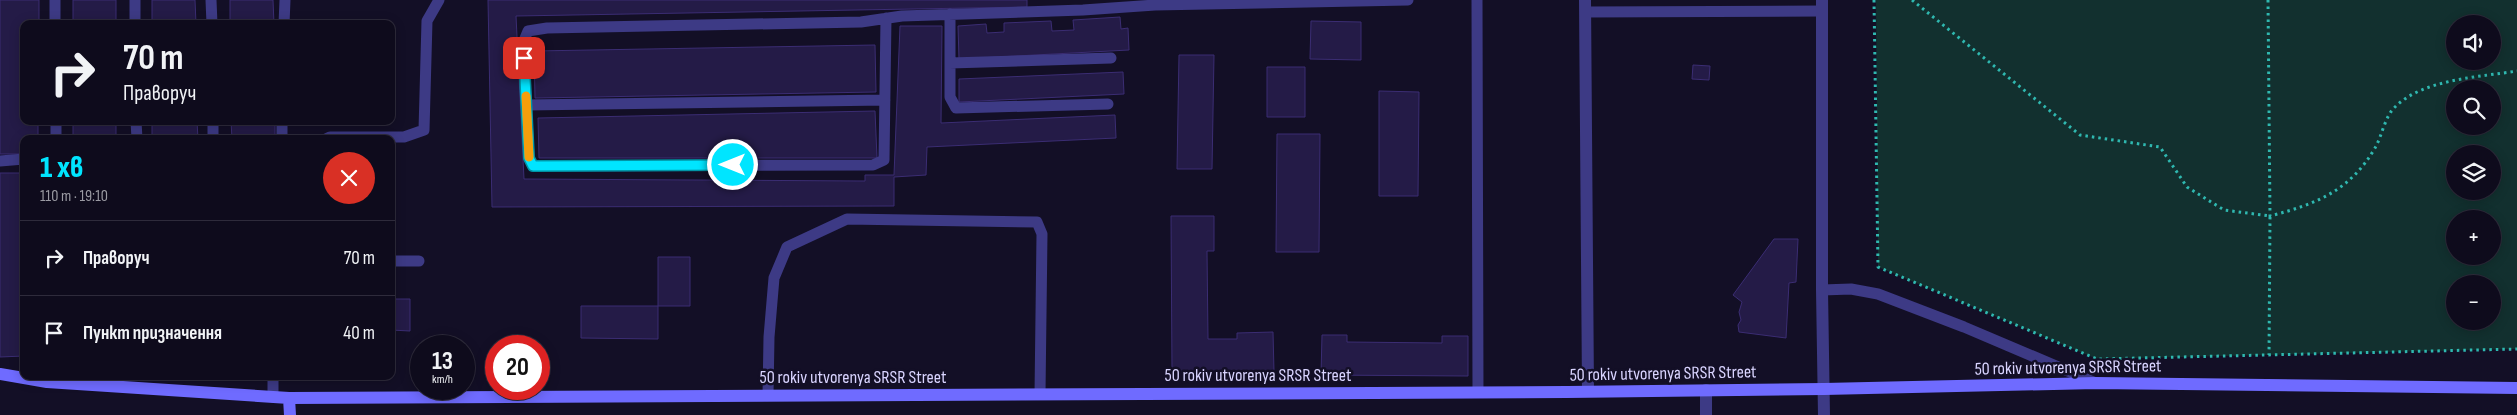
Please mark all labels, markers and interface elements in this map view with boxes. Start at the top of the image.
map controls [2446,15,2501,330]
button: sound [2446,15,2501,70]
text: 70 m [123,37,183,80]
pin [503,37,545,79]
icon: right [40,40,105,105]
icon: arrive [510,44,538,72]
text: Праворуч [123,80,196,107]
button: search [2446,80,2501,135]
position arrow [706,138,758,190]
button: layers [2446,145,2501,200]
text: 1 хв [40,150,83,186]
button: close [323,152,375,204]
text: 110 m · 19:10 [40,187,108,206]
button: + [2446,210,2501,265]
icon: right [40,244,68,272]
text: Праворуч [83,247,150,270]
text: 70 m [344,247,375,270]
button: − [2446,275,2501,330]
icon: arrive [40,319,68,347]
text: Пункт призначення [83,322,222,345]
text: 40 m [343,322,375,345]
speed limit sign: 20 [485,335,550,400]
text: 13 [432,346,453,377]
street label: 50 rokiv utvorenya SRSR Street [1974,355,2162,380]
street label: 50 rokiv utvorenya SRSR Street [1569,361,1757,386]
street label: 50 rokiv utvorenya SRSR Street [1165,365,1352,386]
street label: 50 rokiv utvorenya SRSR Street [760,367,947,388]
text: km/h [432,372,453,387]

